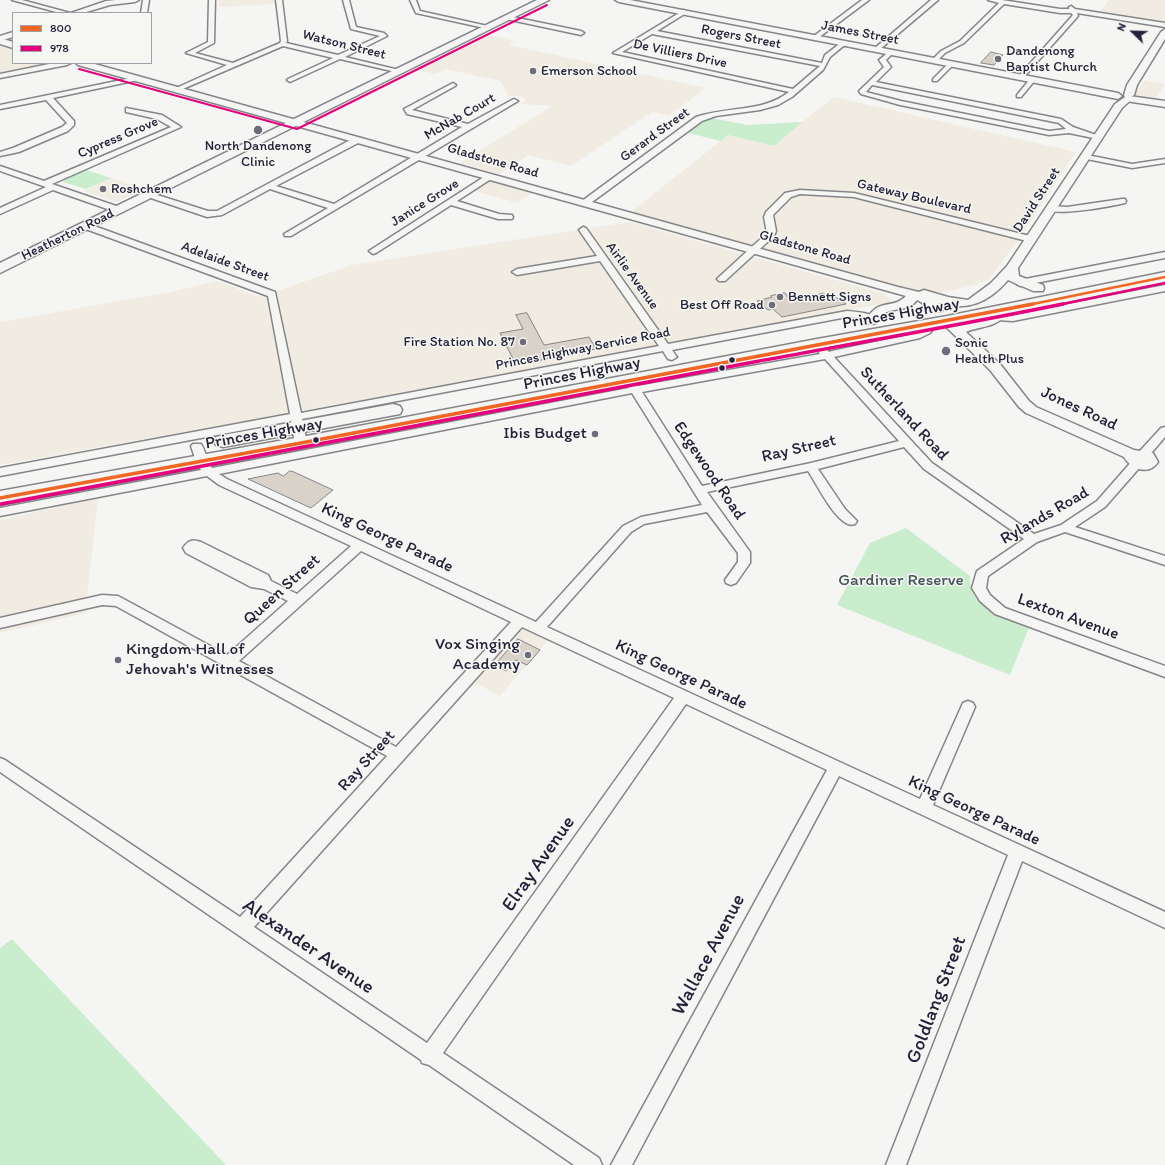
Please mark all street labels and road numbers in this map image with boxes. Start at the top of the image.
street label: James Street [820,17,900,49]
street label: Rogers Street [700,21,782,53]
street label: Watson Street [301,27,387,63]
street label: De Villiers Drive [631,36,729,72]
street label: McNab Court [421,90,499,144]
street label: Gerard Street [617,104,693,166]
street label: Cypress Grove [75,114,161,162]
street label: Gladstone Road [445,140,541,182]
street label: David Street [1010,164,1064,236]
street label: Janice Grove [388,175,462,231]
street label: Gateway Boulevard [855,176,973,218]
street label: Heatherton Road [19,205,117,265]
street label: Gladstone Road [757,227,853,269]
street label: Adelaide Street [179,238,271,286]
street label: Airlie Avenue [602,239,662,313]
street label: Princes Highway [841,294,961,334]
street label: Princes Highway Service Road [494,324,672,374]
street label: Princes Highway [522,353,642,395]
street label: Sutherland Road [855,363,953,465]
street label: Jones Road [1037,382,1121,436]
street label: Princes Highway [204,414,324,454]
street label: Edgewood Road [669,418,749,524]
street label: Ray Street [760,431,838,467]
street label: Rylands Road [997,482,1093,550]
street label: King George Parade [318,498,456,578]
street label: Queen Street [239,550,325,630]
street label: Lexton Avenue [1014,589,1122,645]
street label: King George Parade [612,635,750,715]
street label: Ray Street [334,726,400,796]
street label: King George Parade [905,771,1043,851]
street label: Elray Avenue [497,812,581,916]
street label: Wallace Avenue [667,890,751,1020]
street label: Alexander Avenue [238,894,378,1000]
street label: Goldlang Street [902,933,972,1067]

